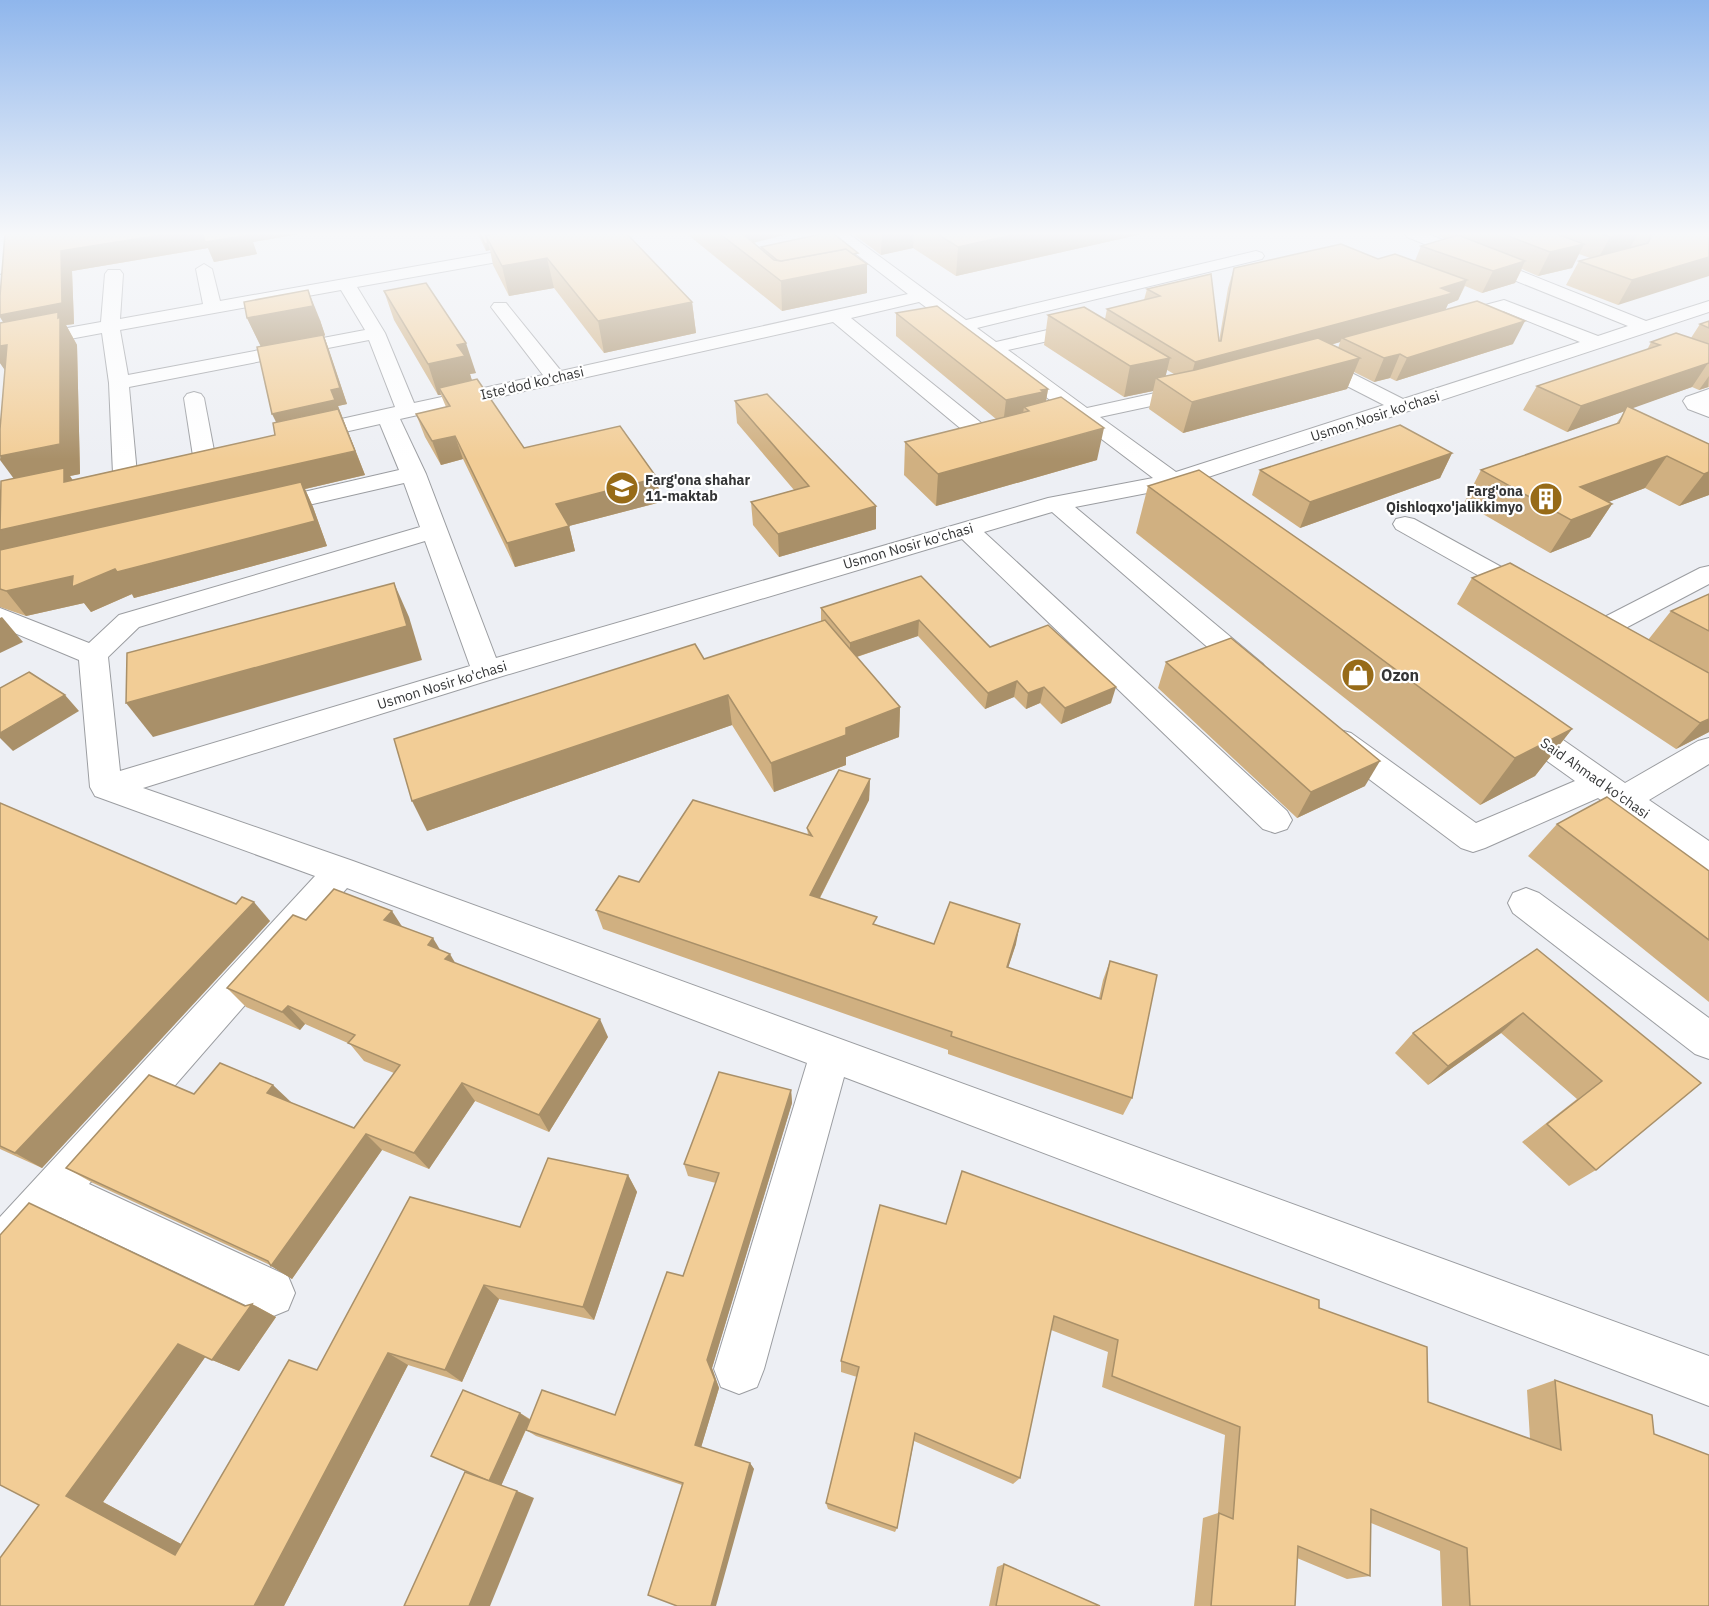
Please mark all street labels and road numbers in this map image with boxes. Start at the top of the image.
street label: Iste'dod ko'chasi [478,362,586,404]
street label: Usmon Nosir ko'chasi [1308,387,1442,445]
street label: Usmon Nosir ko'chasi [841,519,975,573]
street label: Usmon Nosir ko'chasi [375,657,509,713]
street label: Said Ahmad ko'chasi [1537,734,1653,822]

